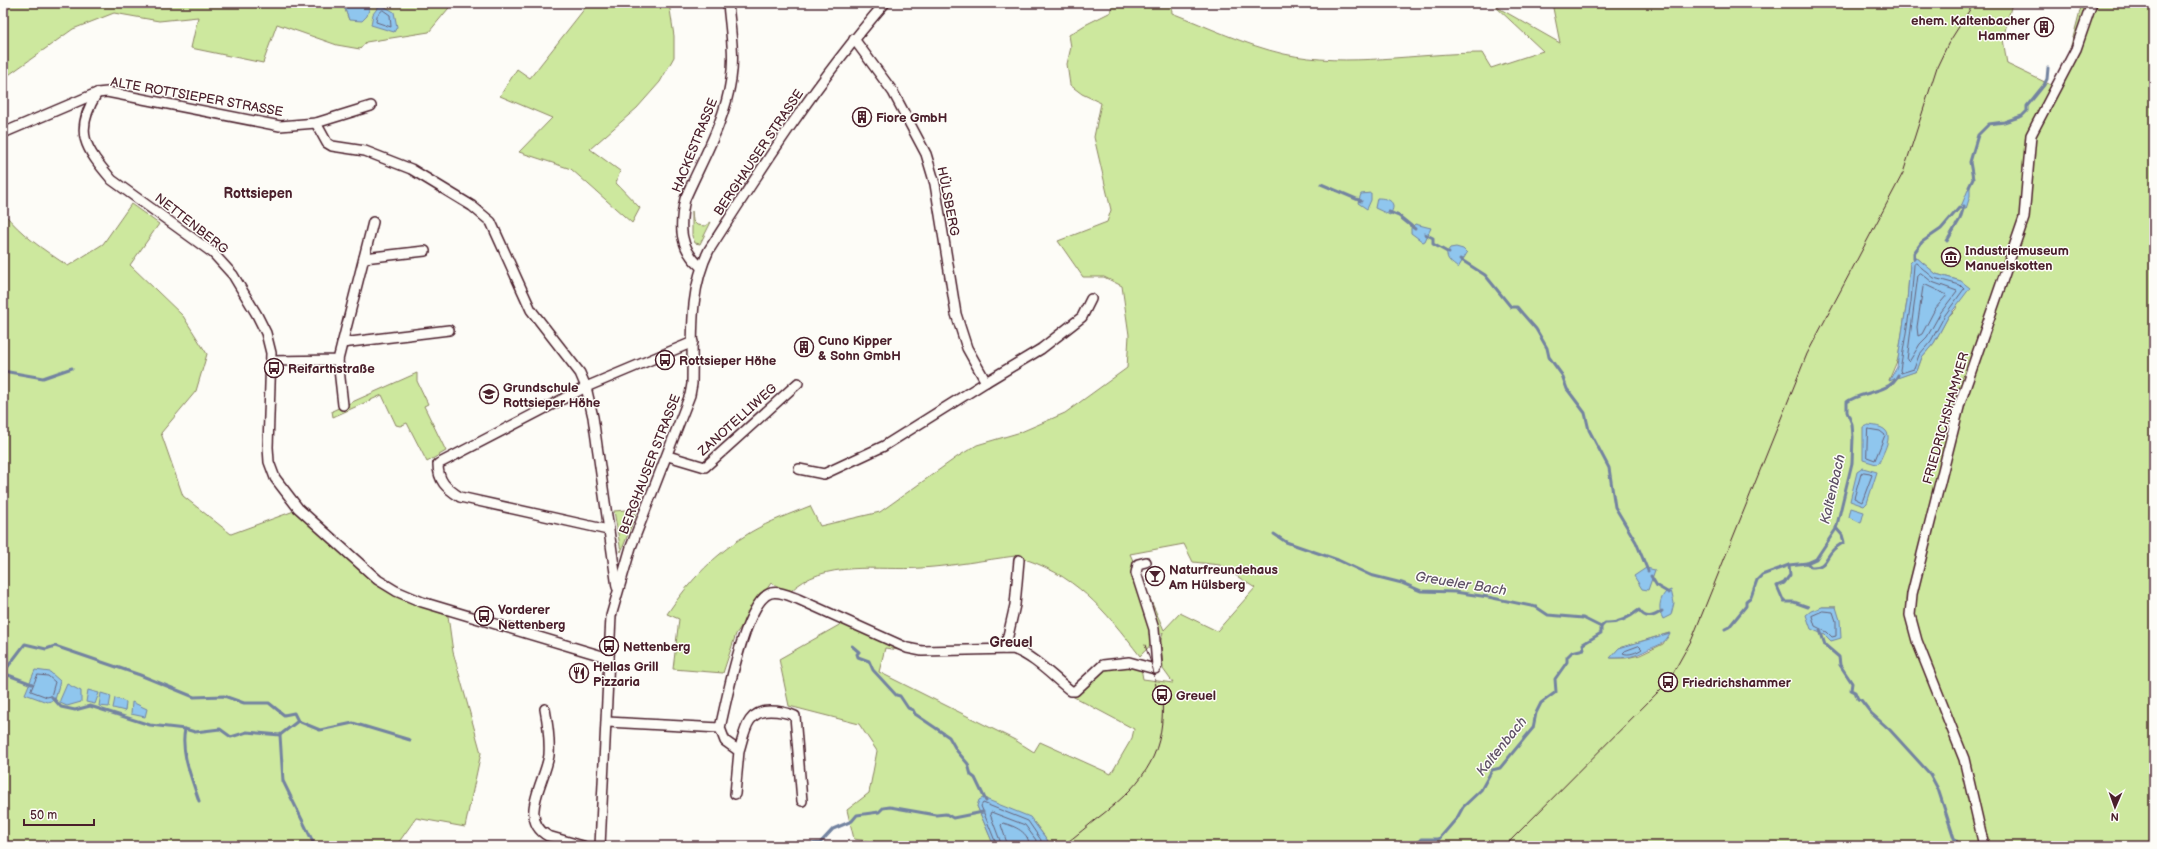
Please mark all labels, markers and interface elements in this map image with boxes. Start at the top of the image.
place label: ehem. Kaltenbacher Hammer [1911,13,2031,44]
building icon: ehem. Kaltenbacher Hammer [2033,16,2055,38]
street label: ALTE ROTTSIEPER STRASSE [109,74,285,120]
street label: BERGHAUSER STRASSE [711,86,807,219]
street label: HACKESTRASSE [669,96,721,195]
building icon: Fiore GmbH [851,106,873,128]
place label: Fiore GmbH [876,110,947,126]
street label: HÜLSBERG [933,165,963,238]
district label: Rottsiepen [223,185,293,202]
street label: NETTENBERG [151,190,231,258]
place label: Industriemuseum Manuelskotten [1965,243,2069,274]
museum icon: Industriemuseum Manuelskotten [1940,246,1962,268]
place label: Cuno Kipper & Sohn GmbH [818,333,901,364]
building icon: Cuno Kipper & Sohn GmbH [793,336,815,358]
bus stop icon: Rottsieper Höhe [654,349,676,371]
street label: FRIEDRICHSHAMMER [1919,350,1972,486]
place label: Rottsieper Höhe [679,353,777,369]
bus stop icon: Reifarthstraße [263,357,285,379]
place label: Reifarthstraße [288,361,375,377]
place label: Grundschule Rottsieper Höhe [503,380,601,411]
street label: ZANOTELLIWEG [694,380,780,460]
school or university icon: Grundschule Rottsieper Höhe [478,383,500,405]
street label: BERGHAUSER STRASSE [616,392,684,537]
water label: Kaltenbach [1816,452,1849,526]
place label: Naturfreundehaus Am Hülsberg [1168,562,1278,593]
bar icon: Naturfreundehaus Am Hülsberg [1144,565,1166,587]
water label: Greueler Bach [1414,568,1508,599]
place label: Vorderer Nettenberg [498,602,565,633]
bus stop icon: Vorderer Nettenberg [473,605,495,627]
district label: Greuel [989,634,1033,651]
bus stop icon: Nettenberg [598,635,620,657]
place label: Nettenberg [623,639,690,655]
place label: Hellas Grill Pizzaria [593,659,658,690]
restaurant icon: Hellas Grill Pizzaria [568,662,590,684]
bus stop icon: Friedrichshammer [1657,671,1679,693]
place label: Friedrichshammer [1682,675,1792,691]
bus stop icon: Greuel [1151,684,1173,706]
place label: Greuel [1176,688,1216,704]
water label: Kaltenbach [1472,713,1531,779]
north arrow [2095,787,2135,827]
scale bar [24,801,94,827]
text: 50 m [30,808,57,823]
text: N [2110,810,2119,823]

